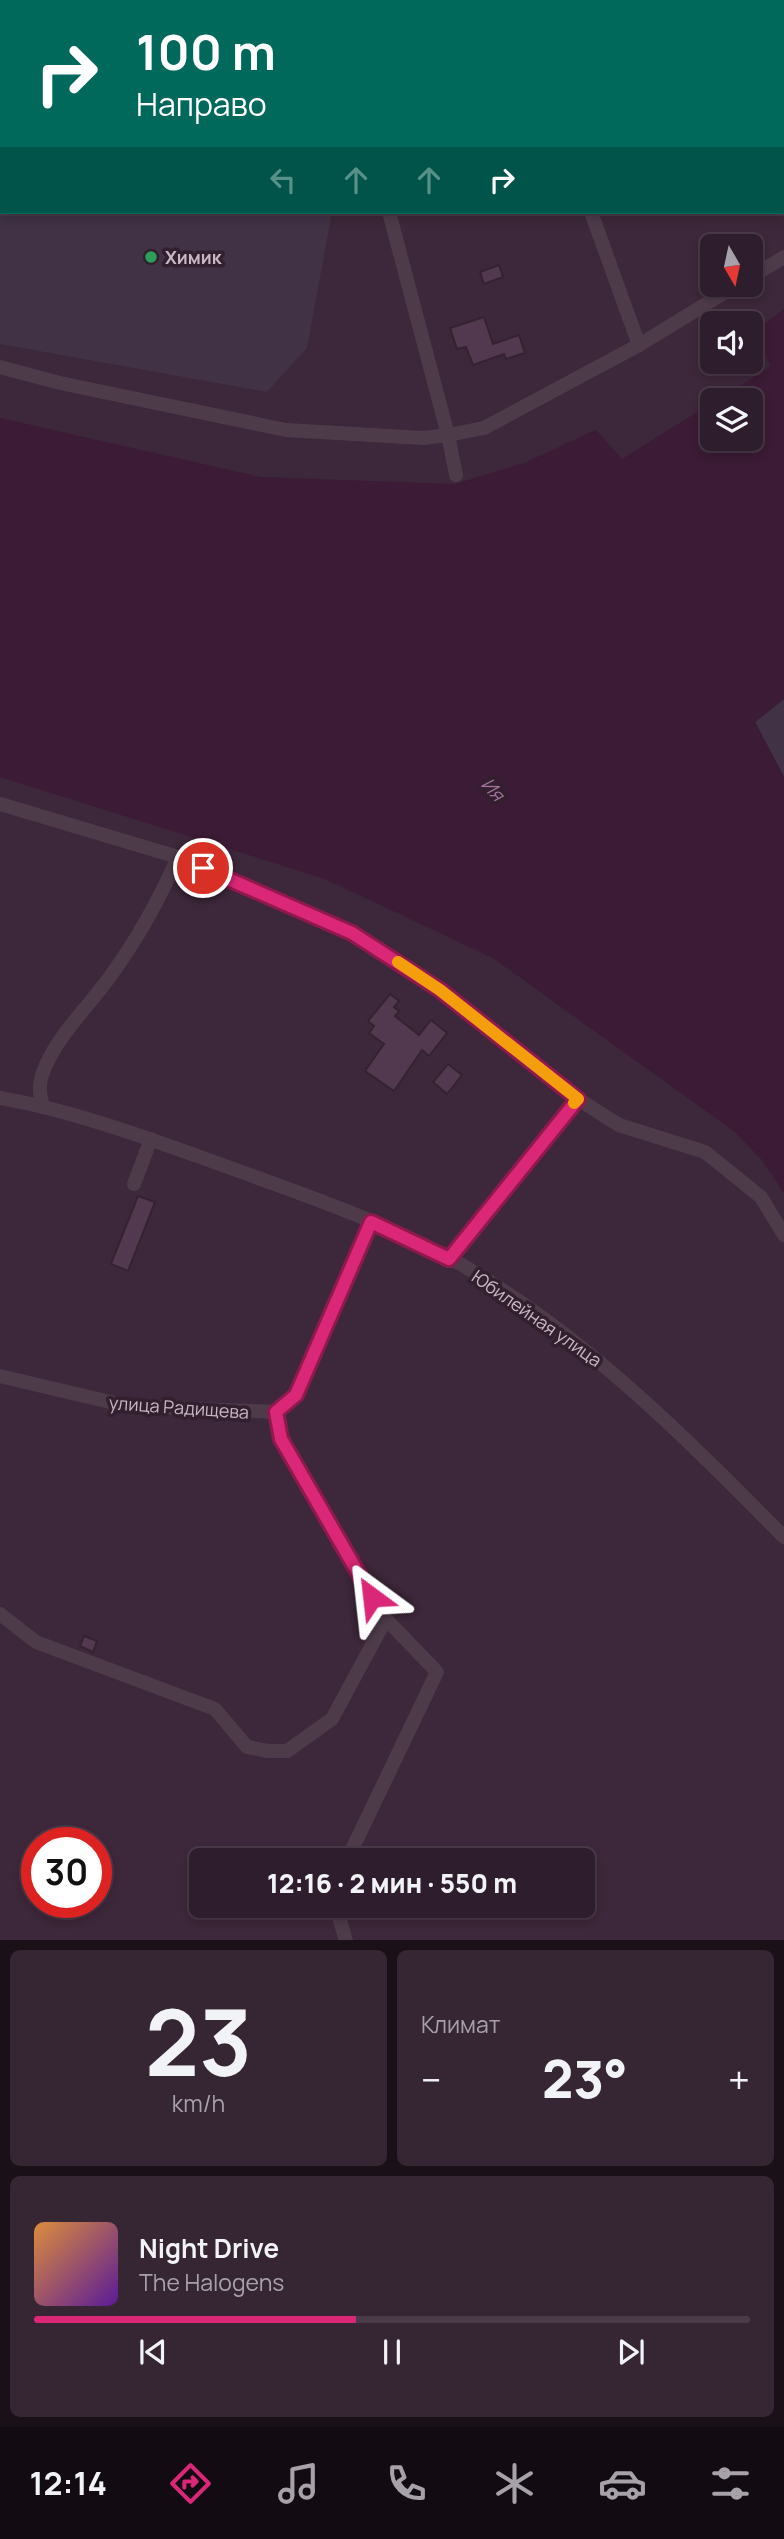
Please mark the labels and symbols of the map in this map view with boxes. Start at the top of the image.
north arrow [700,234,763,298]
place label: Химик [165,245,223,269]
marker: Химик [143,249,159,265]
water label: Ия [475,772,512,808]
pin [173,838,233,898]
street label: Юбилейная улица [467,1264,607,1372]
street label: улица Радищева [108,1390,250,1424]
position arrow [335,1560,409,1634]
speed limit sign: 30 [21,1827,112,1918]

